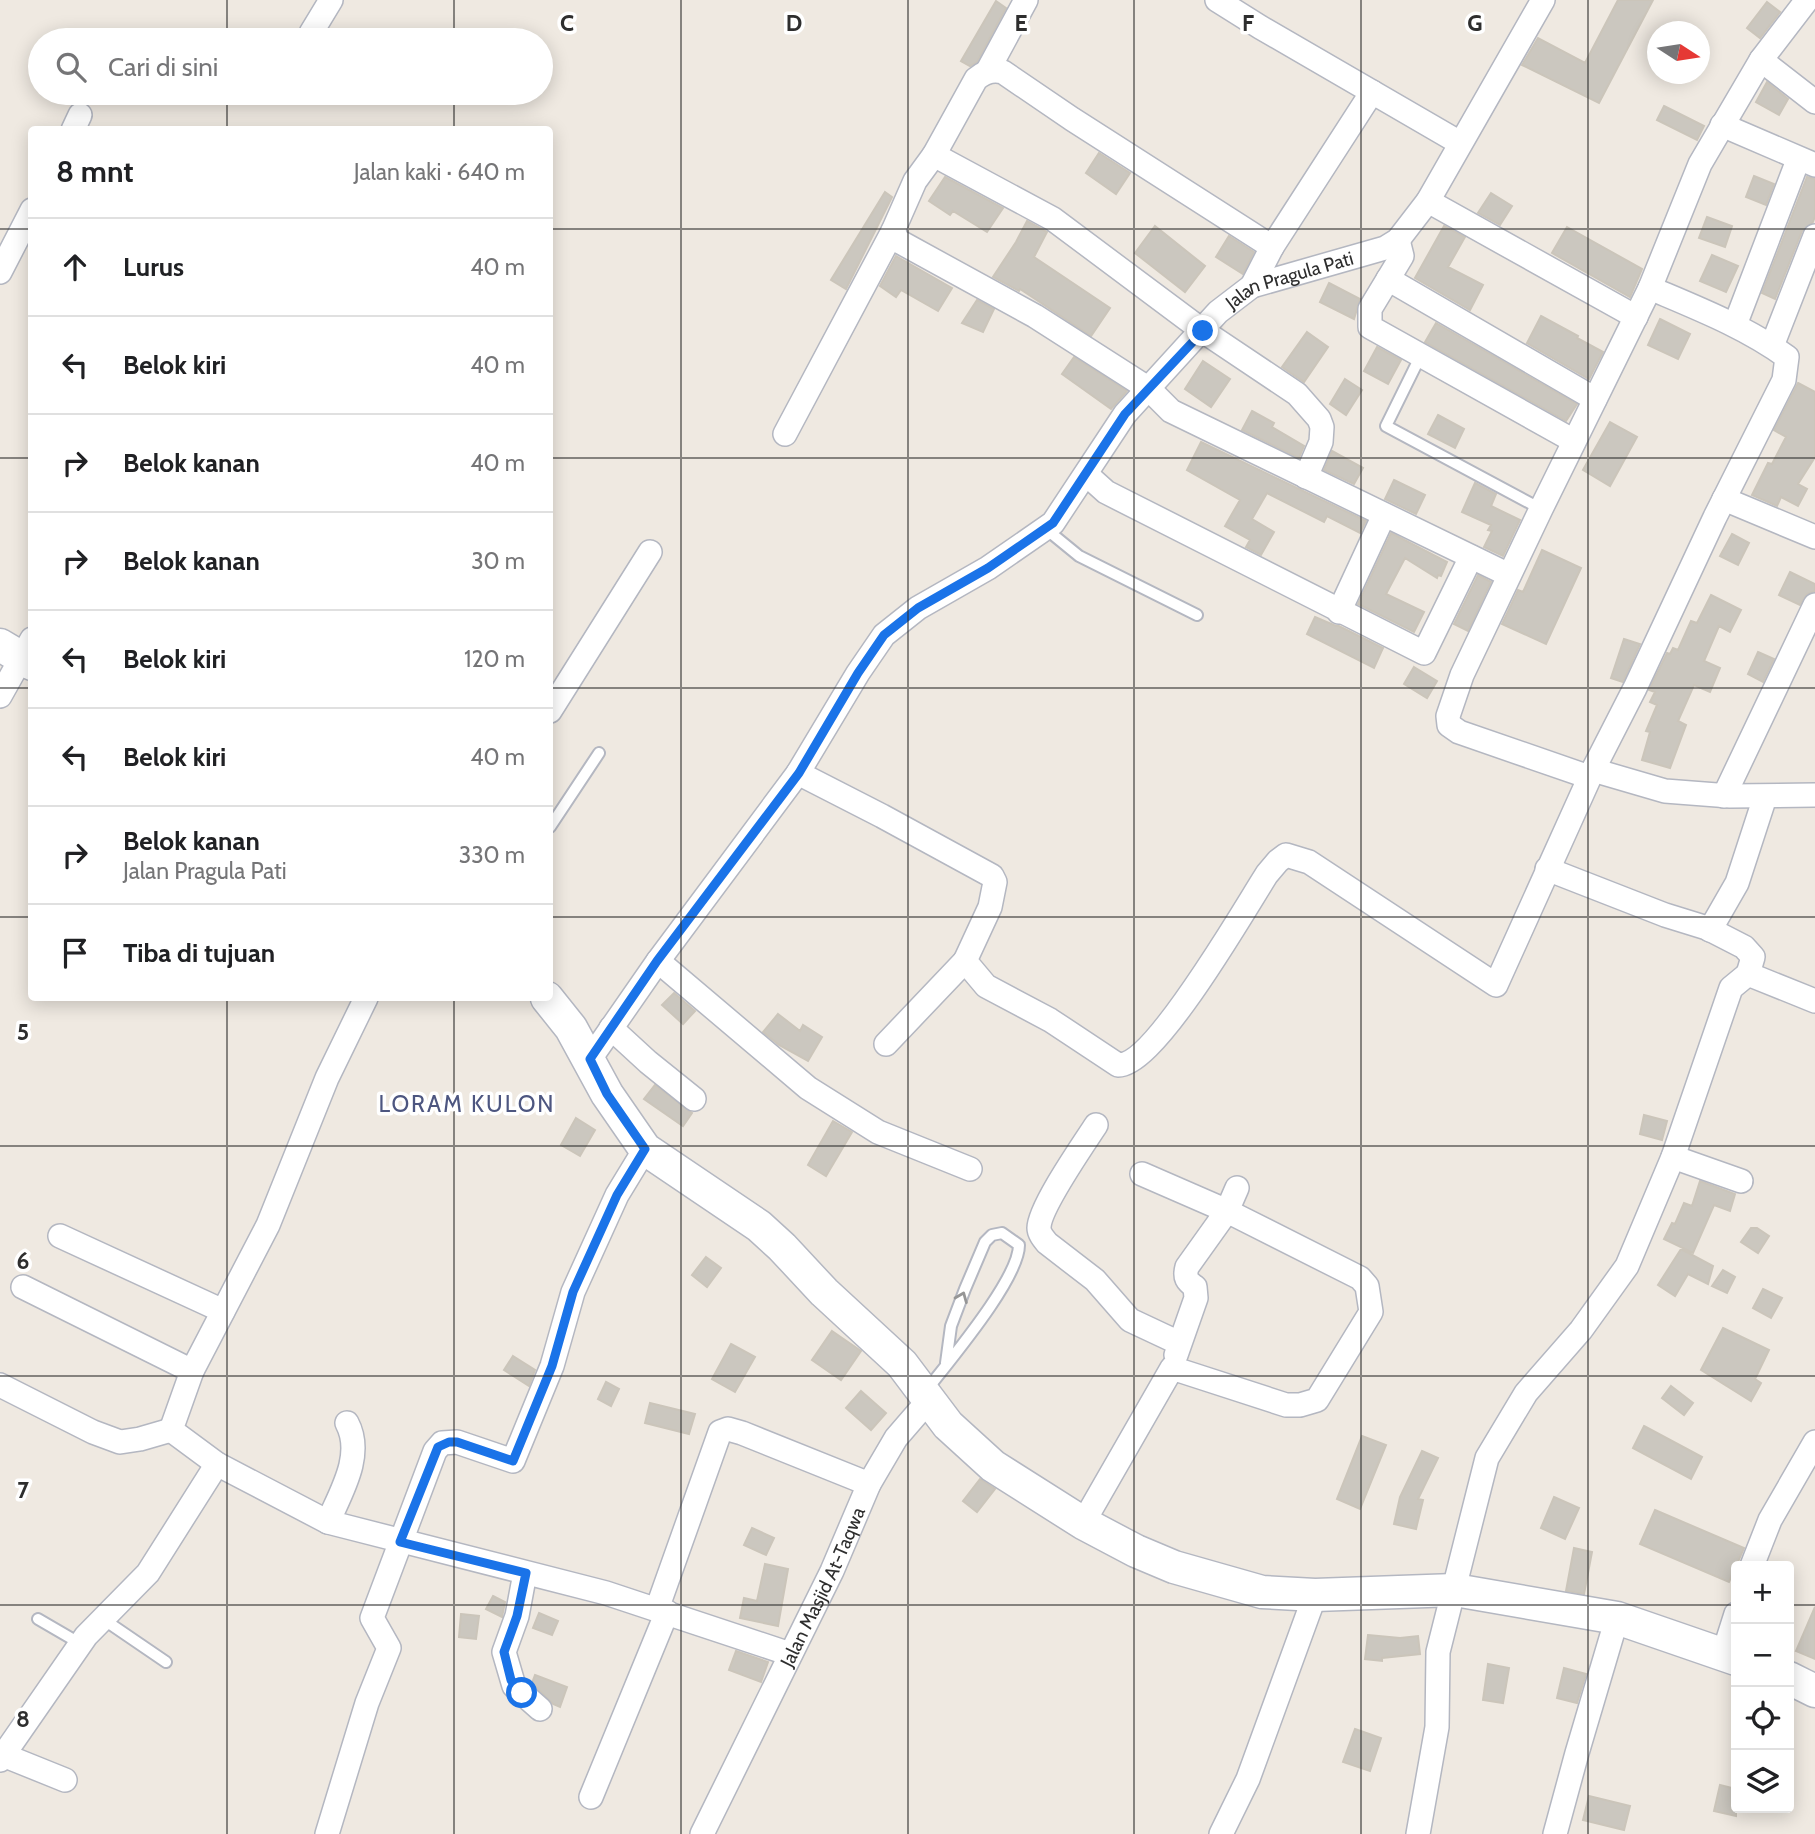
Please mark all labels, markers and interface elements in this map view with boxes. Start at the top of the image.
text: C [560,9,574,37]
text: D [786,9,802,37]
text: E [1014,9,1028,37]
text: F [1242,9,1254,37]
text: G [1467,9,1483,37]
north arrow [1647,21,1710,84]
search box [28,28,553,105]
icon: search [52,48,90,86]
text: Cari di sini [108,51,218,83]
text: 8 mnt [56,153,134,190]
text: Jalan kaki · 640 m [354,158,525,186]
street label: Jalan Pragula Pati [1220,247,1356,315]
icon: ahead [56,248,94,286]
text: Lurus [123,251,184,283]
text: 40 m [470,253,525,281]
route end [1187,315,1218,346]
icon: left [56,346,94,384]
text: Belok kiri [123,349,226,381]
text: 40 m [470,351,525,379]
icon: right [56,444,94,482]
text: Belok kanan [123,447,260,479]
text: 40 m [470,449,525,477]
icon: right [56,542,94,580]
text: Belok kanan [123,545,260,577]
text: 30 m [471,547,525,575]
icon: left [56,640,94,678]
text: Belok kiri [123,643,226,675]
text: 120 m [464,645,525,673]
icon: left [56,738,94,776]
text: Belok kiri [123,741,226,773]
text: 40 m [470,743,525,771]
text: Belok kanan [123,825,260,857]
icon: right [56,836,94,874]
text: 330 m [459,841,525,869]
text: Jalan Pragula Pati [123,857,287,885]
icon: arrive [56,934,94,972]
text: Tiba di tujuan [123,937,275,969]
text: 5 [17,1018,29,1046]
district label: LORAM KULON [378,1090,556,1118]
text: 6 [17,1247,29,1275]
one-way arrow [953,1292,967,1304]
text: 7 [17,1476,29,1504]
street label: Jalan Masjid At-Taqwa [775,1504,870,1672]
map controls [1731,1561,1794,1813]
button: + [1731,1561,1794,1624]
button: − [1731,1624,1794,1687]
route start [506,1677,537,1708]
button: locate [1731,1687,1794,1750]
text: 8 [16,1705,30,1733]
button: layers [1731,1750,1794,1813]

